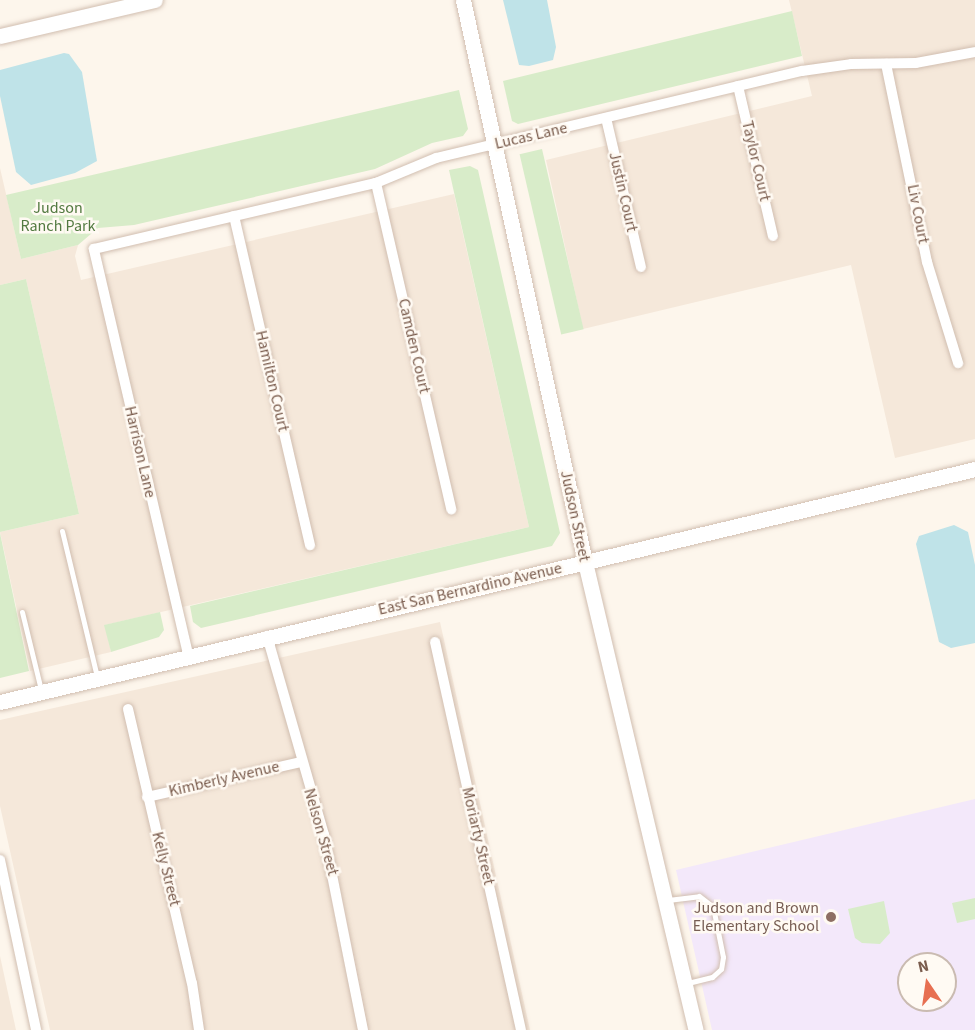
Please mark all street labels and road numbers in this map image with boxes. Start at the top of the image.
street label: Lucas Lane [493,118,569,154]
street label: Taylor Court [737,119,775,203]
street label: Justin Court [604,150,642,234]
street label: Liv Court [903,183,933,245]
street label: Camden Court [394,297,434,395]
street label: Hamilton Court [251,329,293,433]
street label: Harrison Lane [120,404,160,500]
street label: Judson Street [556,469,594,563]
street label: East San Bernardino Avenue [376,559,564,619]
street label: Kimberly Avenue [167,757,281,801]
street label: Moriarty Street [457,785,499,887]
street label: Nelson Street [299,786,343,878]
street label: Kelly Street [147,830,185,908]

